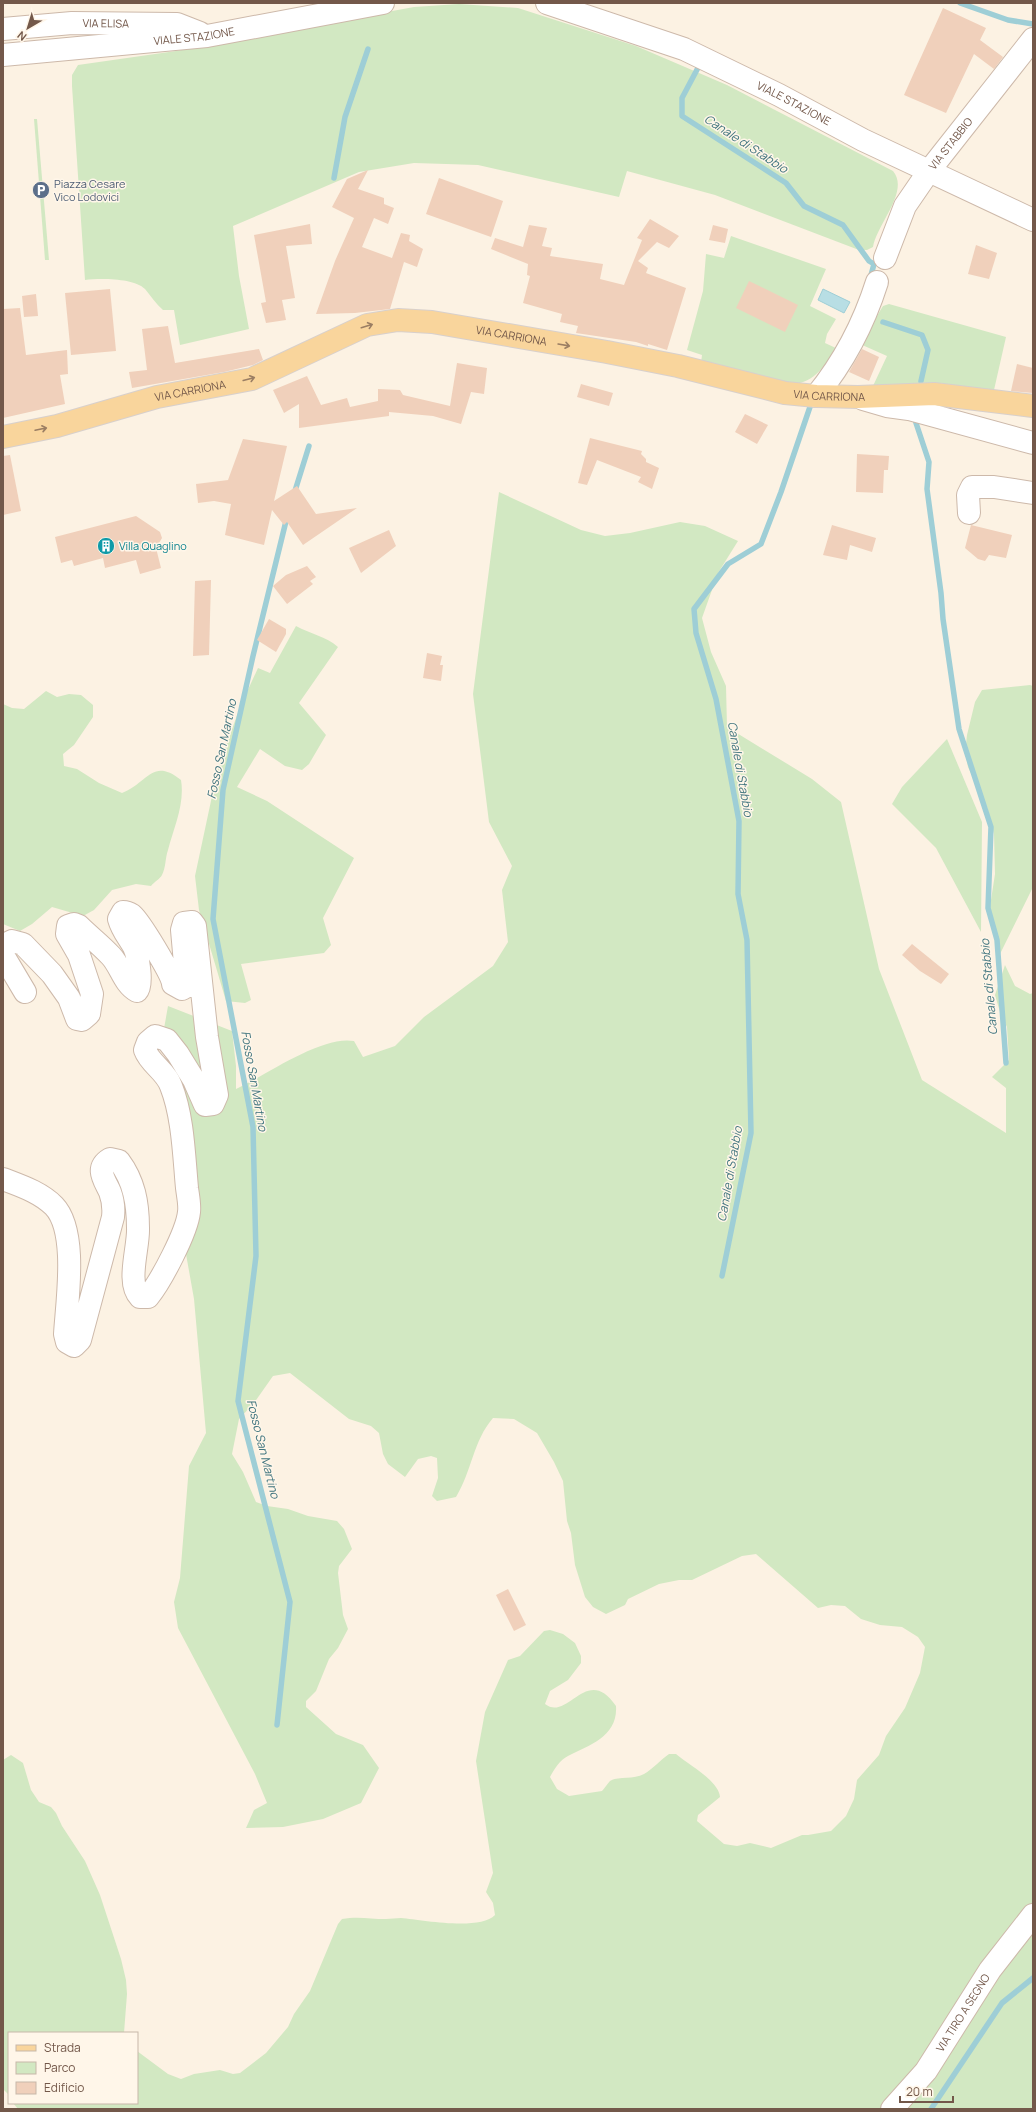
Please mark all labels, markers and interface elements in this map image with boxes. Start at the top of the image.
north arrow [8,8,48,48]
street label: VIA ELISA [82,15,129,31]
street label: VIALE STAZIONE [153,23,236,48]
text: N [14,28,29,45]
street label: VIALE STAZIONE [754,77,834,128]
water label: Canale di Stabbio [701,110,792,177]
street label: VIA STABBIO [925,114,975,173]
place label: Piazza Cesare Vico Lodovici [54,176,126,204]
parking icon: Piazza Cesare Vico Lodovici [31,180,51,200]
one-way arrow [361,322,374,329]
street label: VIA CARRIONA [475,322,548,349]
one-way arrow [558,341,571,349]
one-way arrow [242,375,255,383]
street label: VIA CARRIONA [153,376,227,404]
street label: VIA CARRIONA [793,386,865,404]
one-way arrow [34,425,47,433]
building icon: Villa Quaglino [96,536,116,556]
place label: Villa Quaglino [119,538,187,553]
water label: Fosso San Martino [203,697,241,800]
water label: Canale di Stabbio [724,720,757,819]
water label: Canale di Stabbio [976,937,1001,1036]
water label: Fosso San Martino [237,1029,272,1133]
water label: Canale di Stabbio [713,1124,746,1223]
water label: Fosso San Martino [243,1398,284,1501]
street label: VIA TIRO A SEGNO [932,1970,993,2054]
legend [8,2032,138,2104]
text: Strada [44,2039,81,2056]
text: Parco [44,2059,75,2076]
scale bar [900,2078,953,2104]
text: Edificio [44,2079,84,2096]
text: 20 m [906,2083,933,2100]

